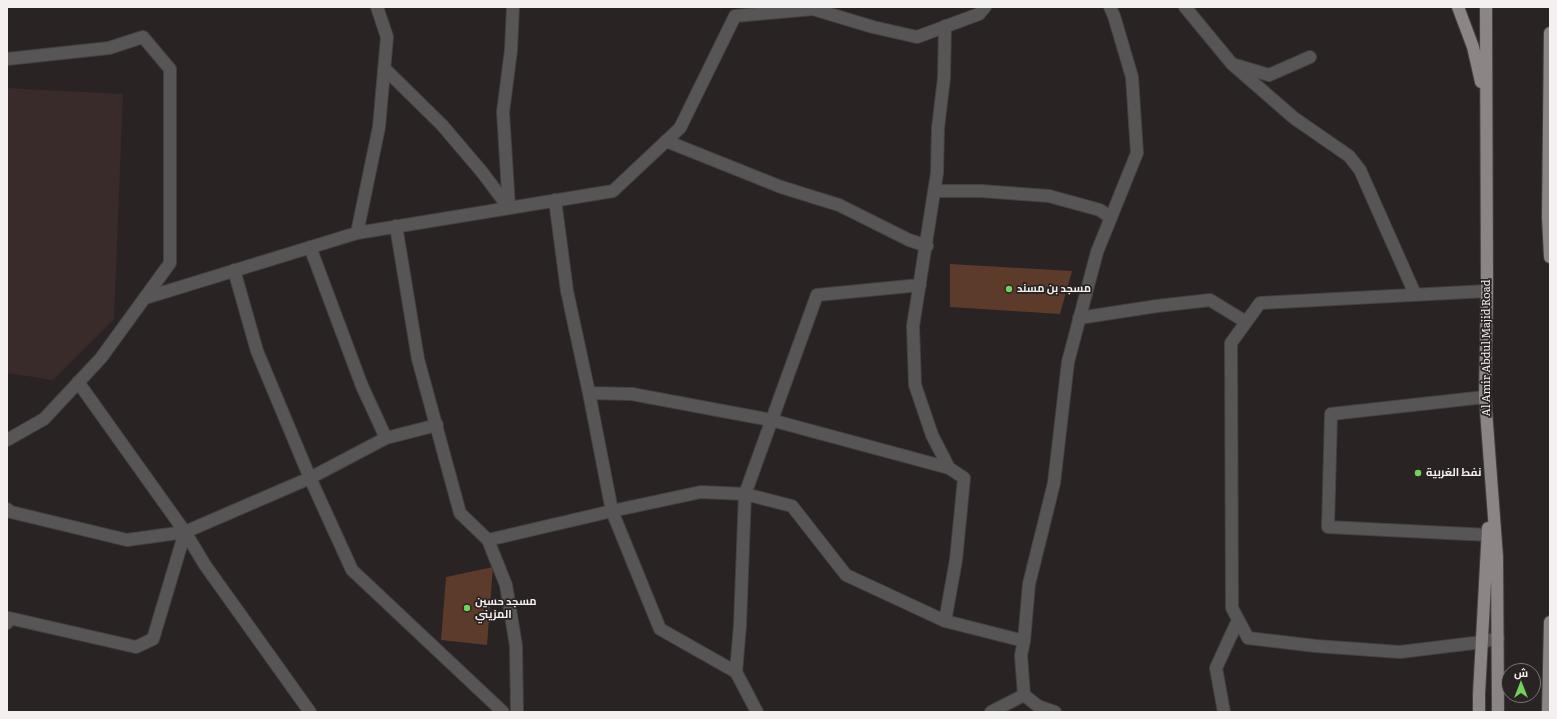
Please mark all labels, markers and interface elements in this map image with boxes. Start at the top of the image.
street label: Al Amir Abdul Majid Road [1480,280,1494,416]
place label: مسجد بن مسند [1017,282,1091,296]
marker: مسجد بن مسند [1004,284,1014,294]
place label: نفط الغربية [1426,466,1481,480]
marker: نفط الغربية [1413,468,1423,478]
place label: مسجد حسين المزيني [475,595,537,621]
marker: مسجد حسين المزيني [462,603,472,613]
north arrow [1501,663,1541,703]
text: ش [1514,664,1528,680]

